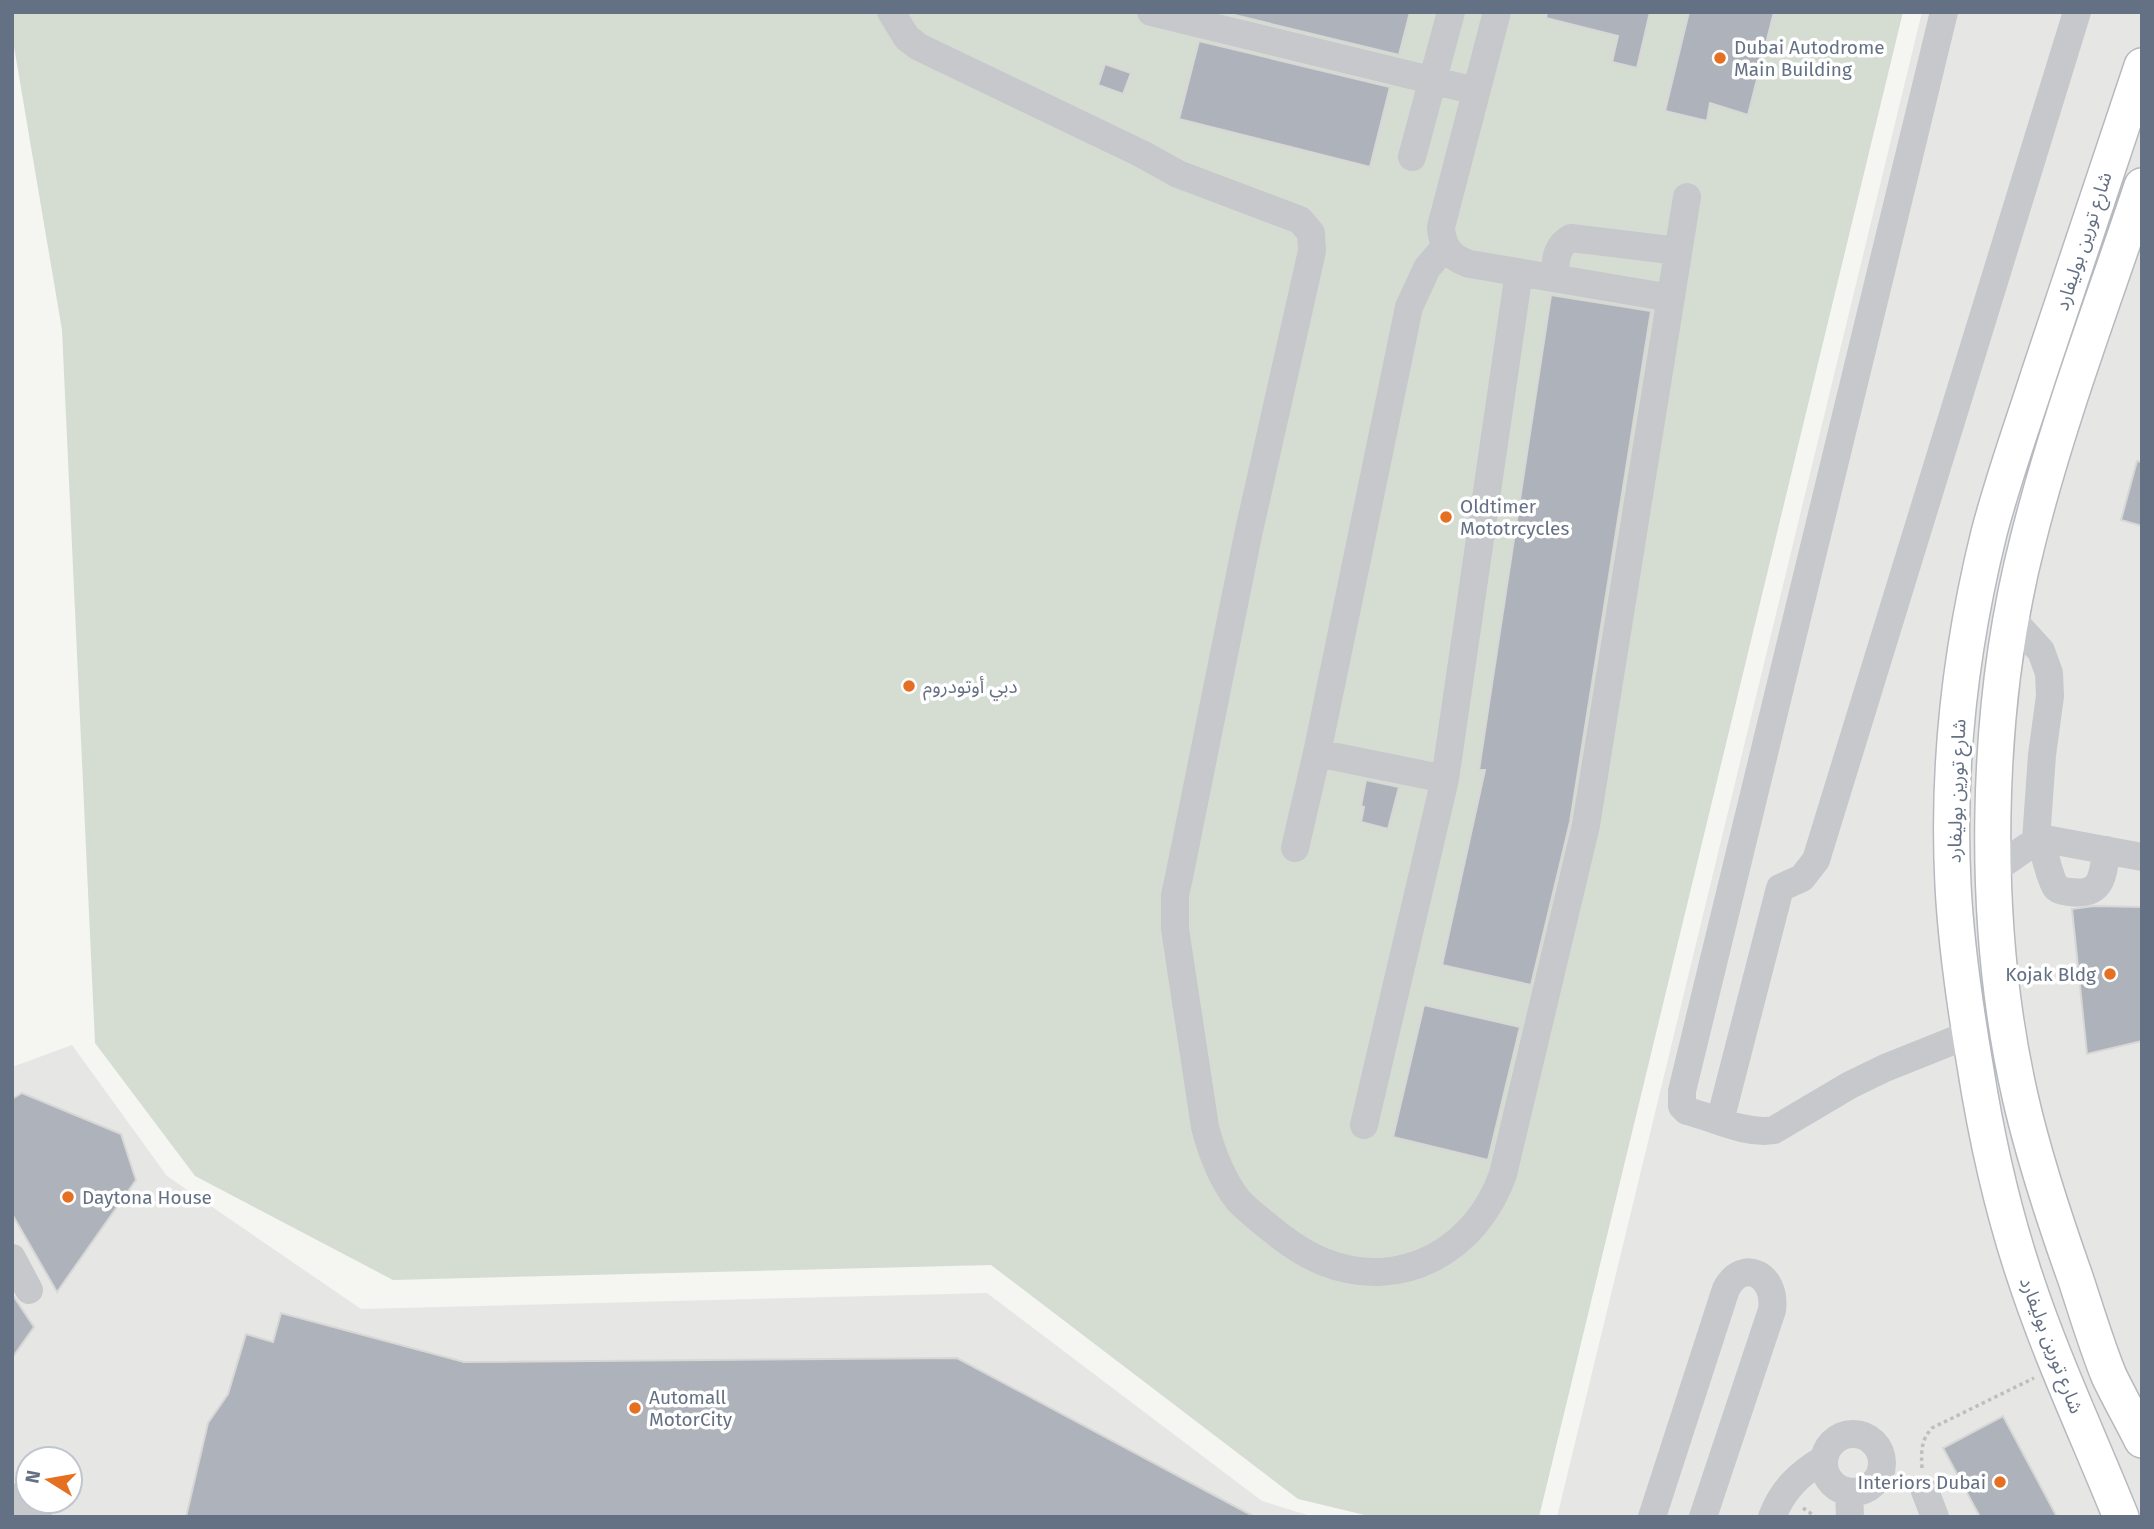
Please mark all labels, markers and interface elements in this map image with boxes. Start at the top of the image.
place label: Dubai Autodrome Main Building [1734,36,1885,81]
marker: Dubai Autodrome Main Building [1712,50,1728,66]
street label: شارع تورين بوليفارد [2050,169,2119,314]
place label: Oldtimer Mototrcycles [1460,495,1569,540]
marker: Oldtimer Mototrcycles [1438,509,1454,525]
place label: دبي أوتودروم [923,675,1018,701]
marker: دبي أوتودروم [901,678,917,694]
street label: شارع تورين بوليفارد [1942,719,1973,864]
place label: Kojak Bldg [2005,963,2096,986]
marker: Kojak Bldg [2102,966,2118,982]
place label: Daytona House [82,1186,212,1209]
marker: Daytona House [60,1189,76,1205]
street label: شارع تورين بوليفارد [2013,1274,2088,1417]
place label: Automall MotorCity [649,1386,733,1431]
marker: Automall MotorCity [627,1400,643,1416]
north arrow [14,1445,84,1515]
text: N [20,1468,45,1485]
place label: Interiors Dubai [1858,1471,1986,1494]
marker: Interiors Dubai [1992,1474,2008,1490]

